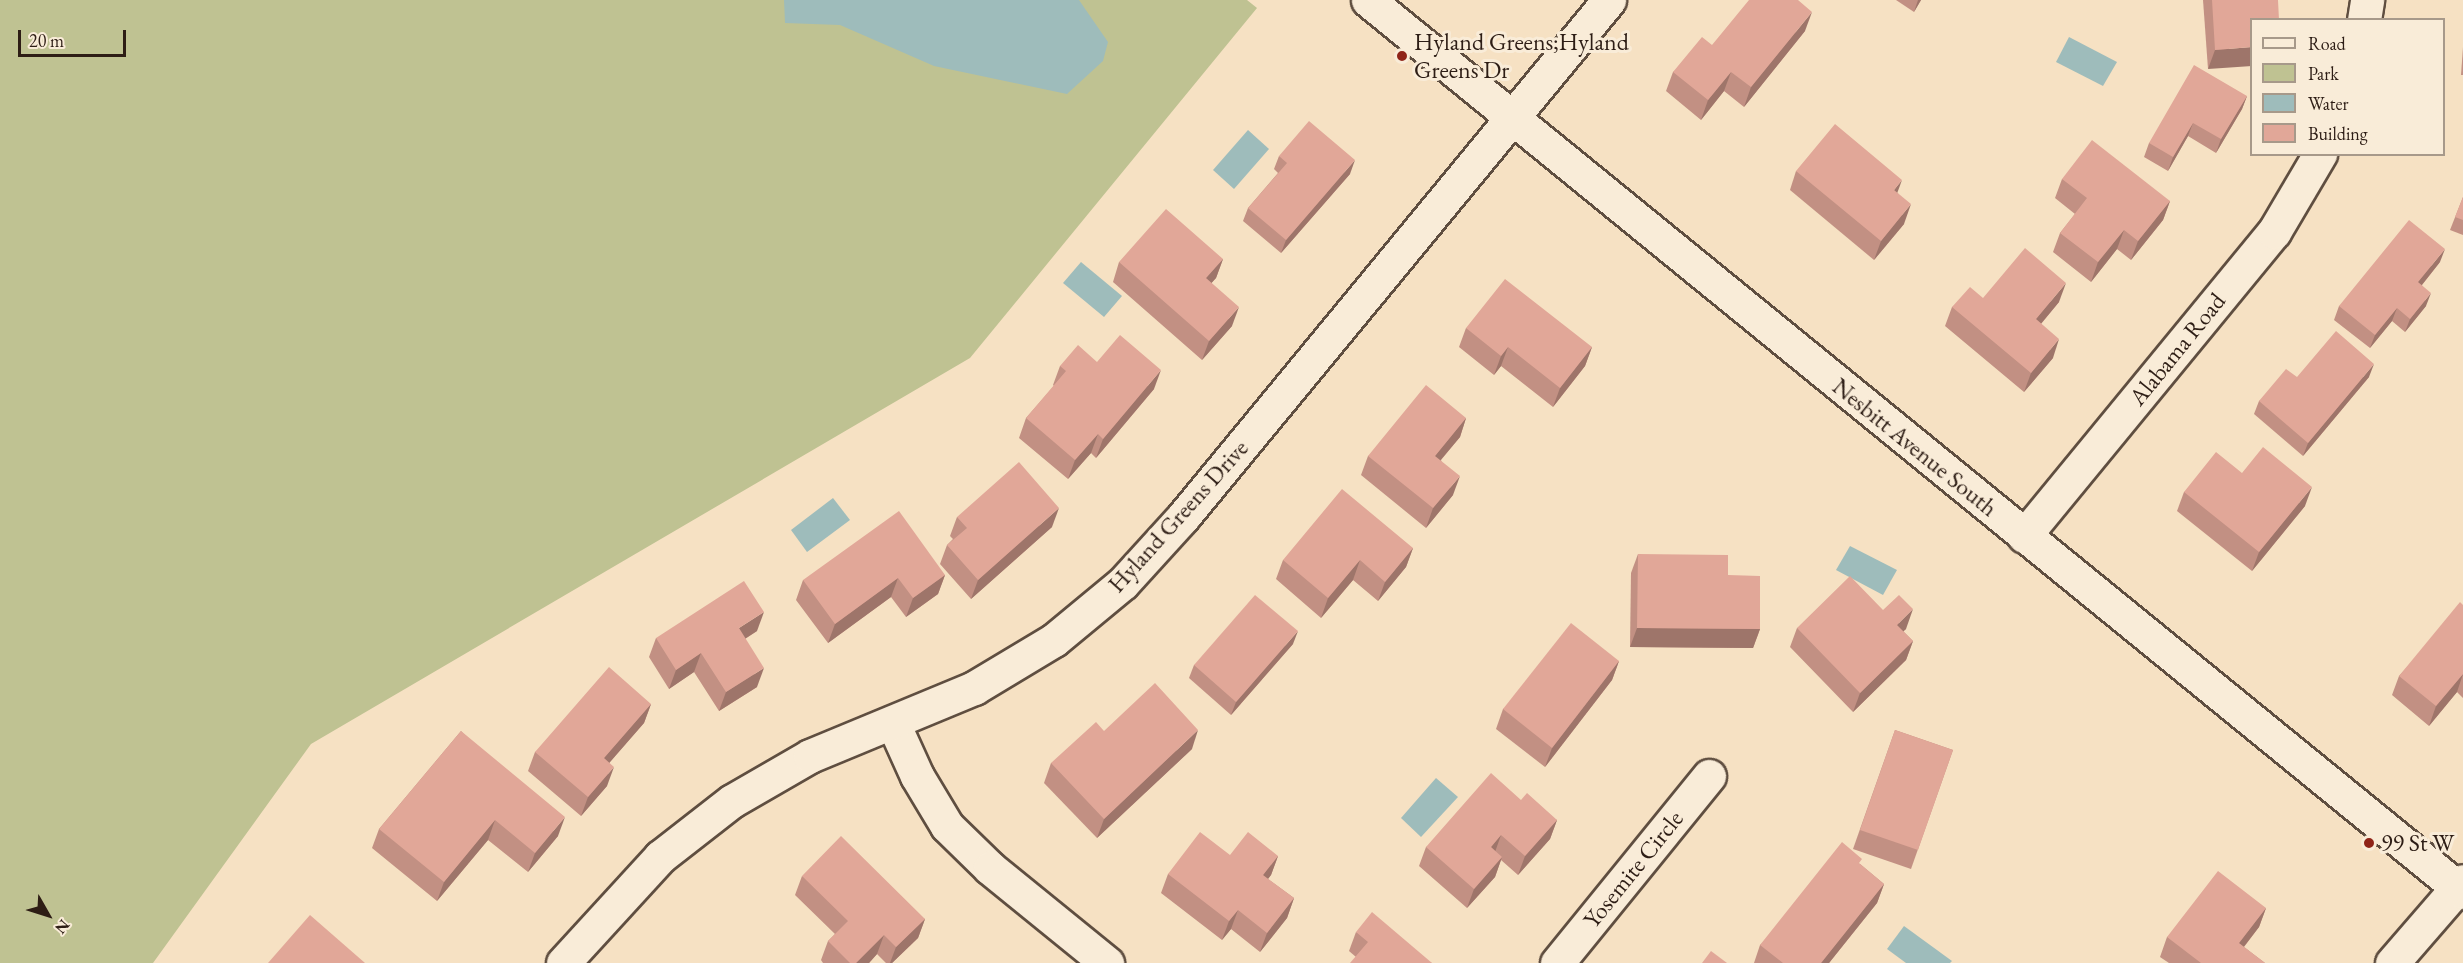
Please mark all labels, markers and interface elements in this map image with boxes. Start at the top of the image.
scale bar [21,18,129,56]
legend [2250,18,2445,156]
place label: Hyland Greens;Hyland Greens Dr [1414,28,1629,84]
text: 20 m [29,29,64,52]
text: Road [2308,32,2346,55]
marker: Hyland Greens;Hyland Greens Dr [1395,49,1409,63]
text: Park [2308,62,2339,85]
text: Water [2308,92,2349,115]
text: Building [2308,122,2368,145]
street label: Alabama Road [2123,287,2231,411]
street label: Nesbitt Avenue South [1827,372,2003,522]
street label: Hyland Greens Drive [1102,434,1254,598]
street label: Yosemite Circle [1577,805,1689,933]
place label: 99 St W [2381,829,2454,857]
marker: 99 St W [2362,836,2376,850]
north arrow [18,885,78,945]
text: N [50,915,75,938]

